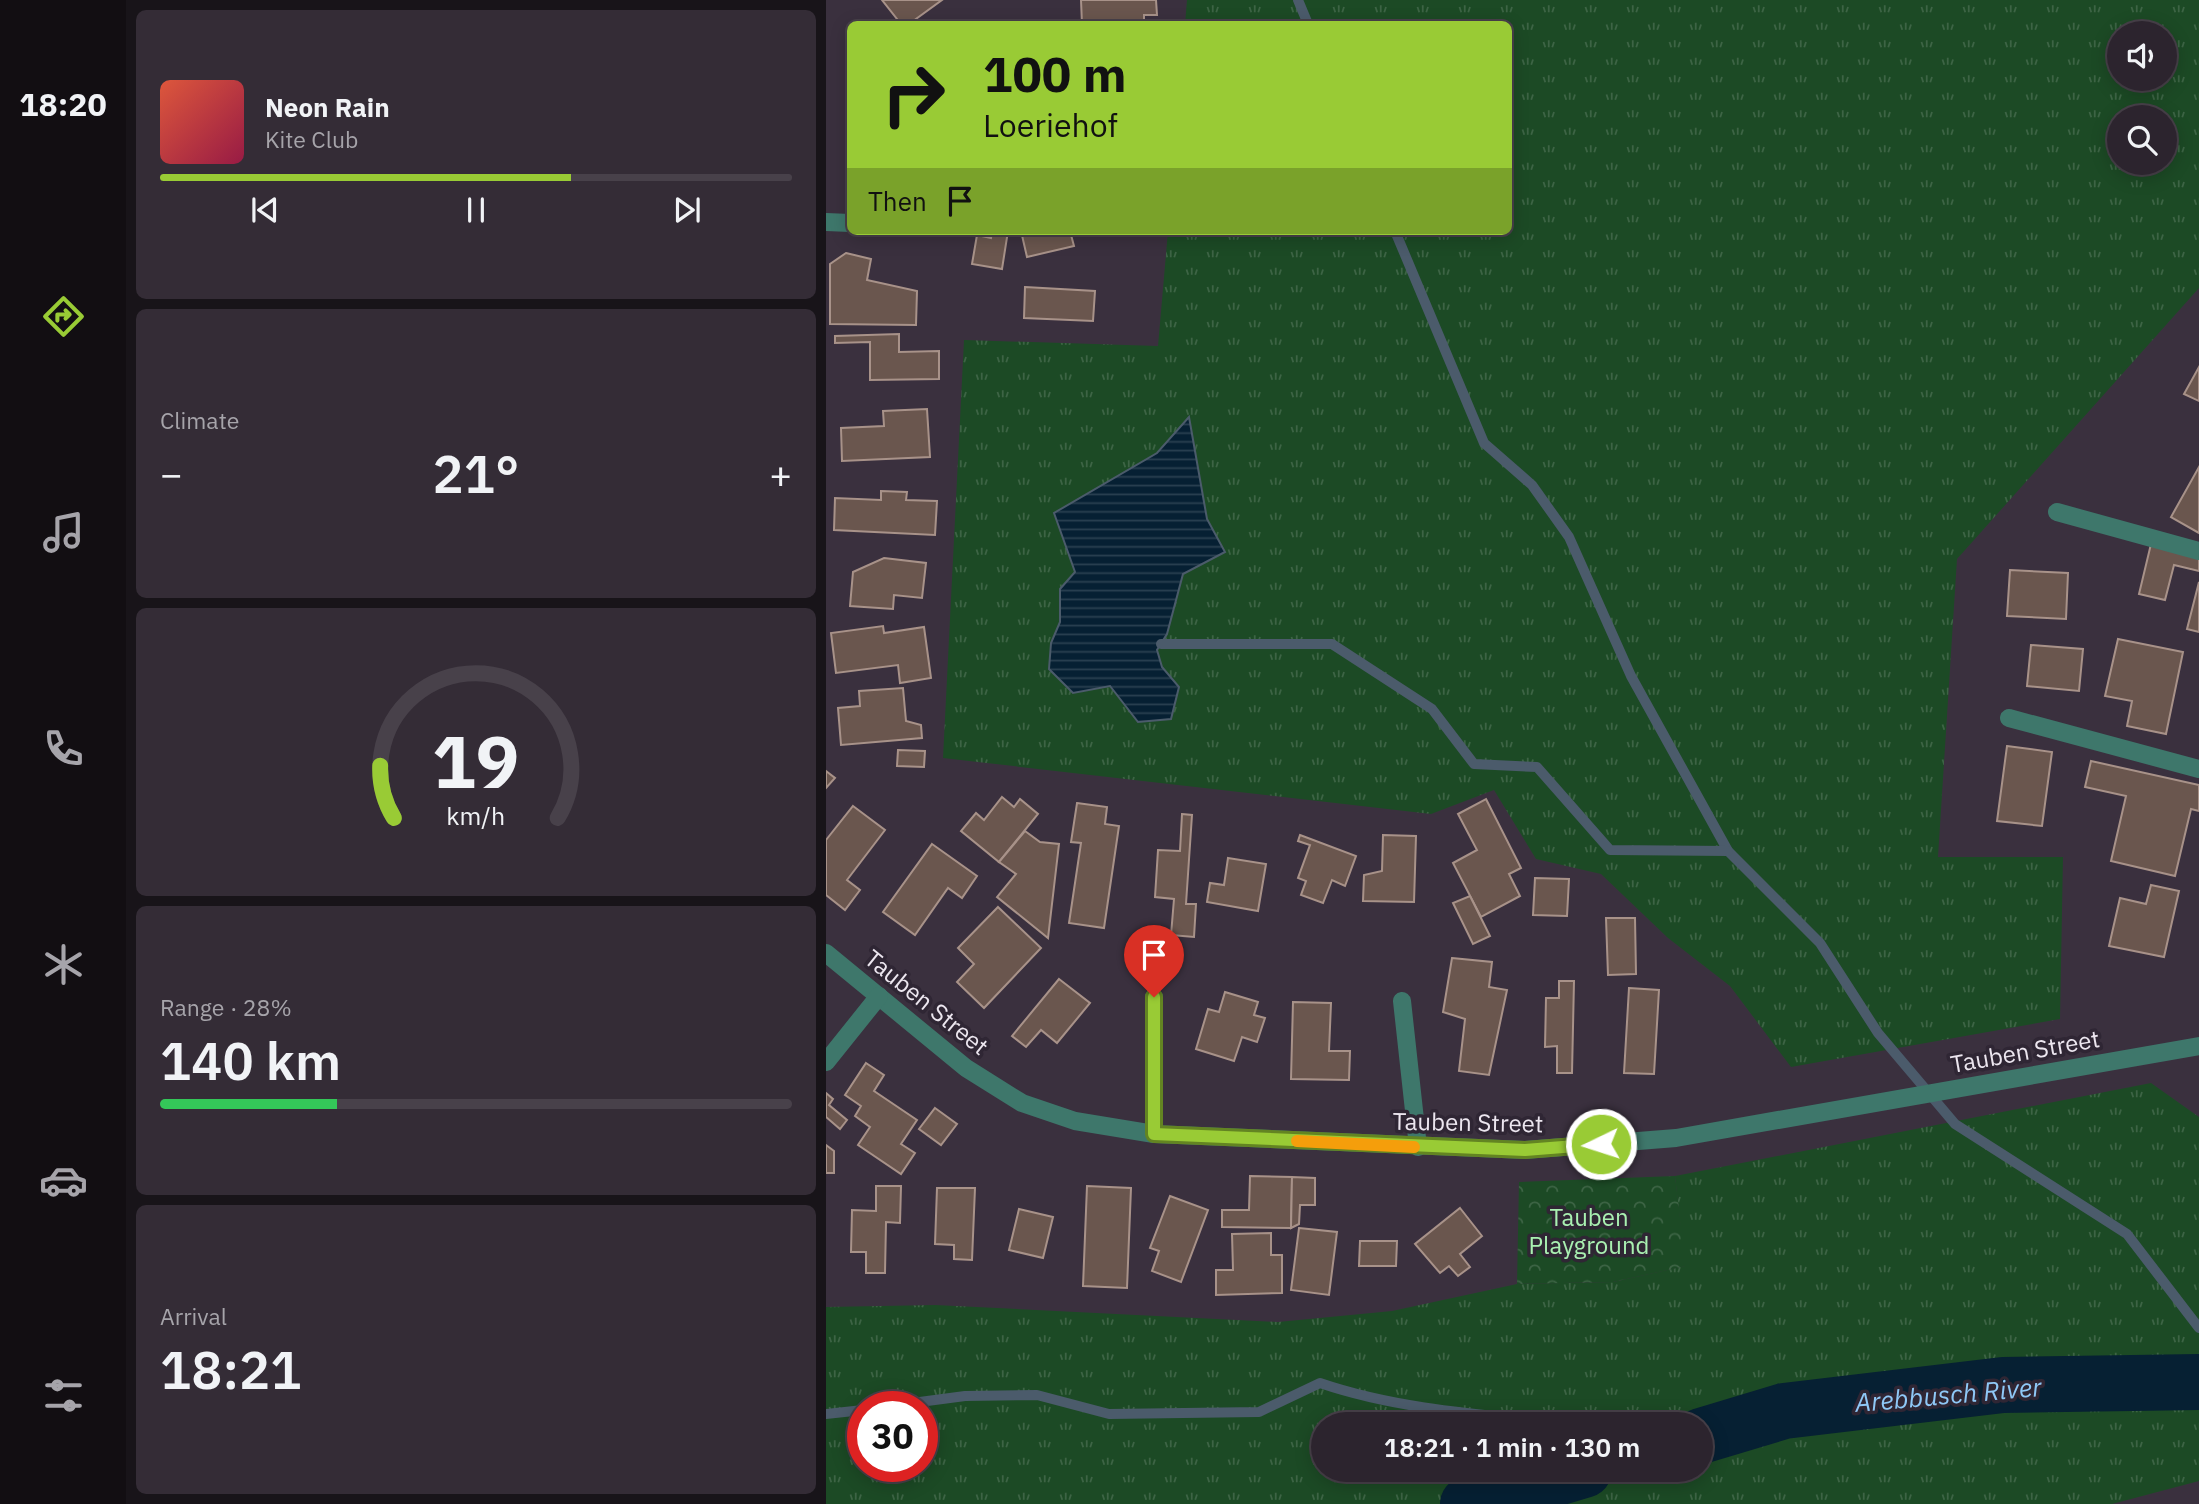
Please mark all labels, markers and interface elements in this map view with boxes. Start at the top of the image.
map controls [2107,21,2177,175]
button: sound [2107,21,2177,91]
text: 100 m [983,42,1127,105]
icon: right [868,49,959,140]
text: 18:20 [19,83,107,125]
text: Neon Rain [265,90,390,124]
text: Loeriehof [983,104,1118,146]
button: search [2107,105,2177,175]
text: Kite Club [265,124,358,154]
icon: arrive [941,182,979,220]
text: Then [868,184,927,218]
icon: previous [246,191,284,229]
icon: pause [457,191,495,229]
icon: next [668,191,706,229]
icon: directions [39,292,88,341]
text: Climate [160,405,239,435]
text: 21° [433,440,519,507]
text: − [160,449,183,498]
text: + [769,449,792,498]
icon: music [39,508,88,557]
text: 19 [432,713,520,808]
icon: phone [39,724,88,773]
text: km/h [447,799,505,832]
pin [1124,925,1184,997]
icon: arrive [1135,936,1173,974]
icon: climate [39,940,88,989]
street label: Tauben Street [858,942,996,1062]
text: Range · 28% [160,992,292,1022]
street label: Tauben Street [1948,1022,2102,1080]
text: 140 km [160,1027,341,1094]
street label: Tauben Street [1392,1105,1544,1139]
position arrow [1564,1107,1638,1181]
icon: car [39,1156,88,1205]
park label: Tauben Playground [1528,1201,1650,1261]
text: Arrival [160,1301,227,1331]
text: 18:21 [160,1336,301,1403]
water label: Arebbusch River [1852,1369,2044,1419]
icon: filters [39,1371,88,1420]
speed limit sign: 30 [847,1391,938,1482]
text: 18:21 · 1 min · 130 m [1384,1430,1640,1464]

